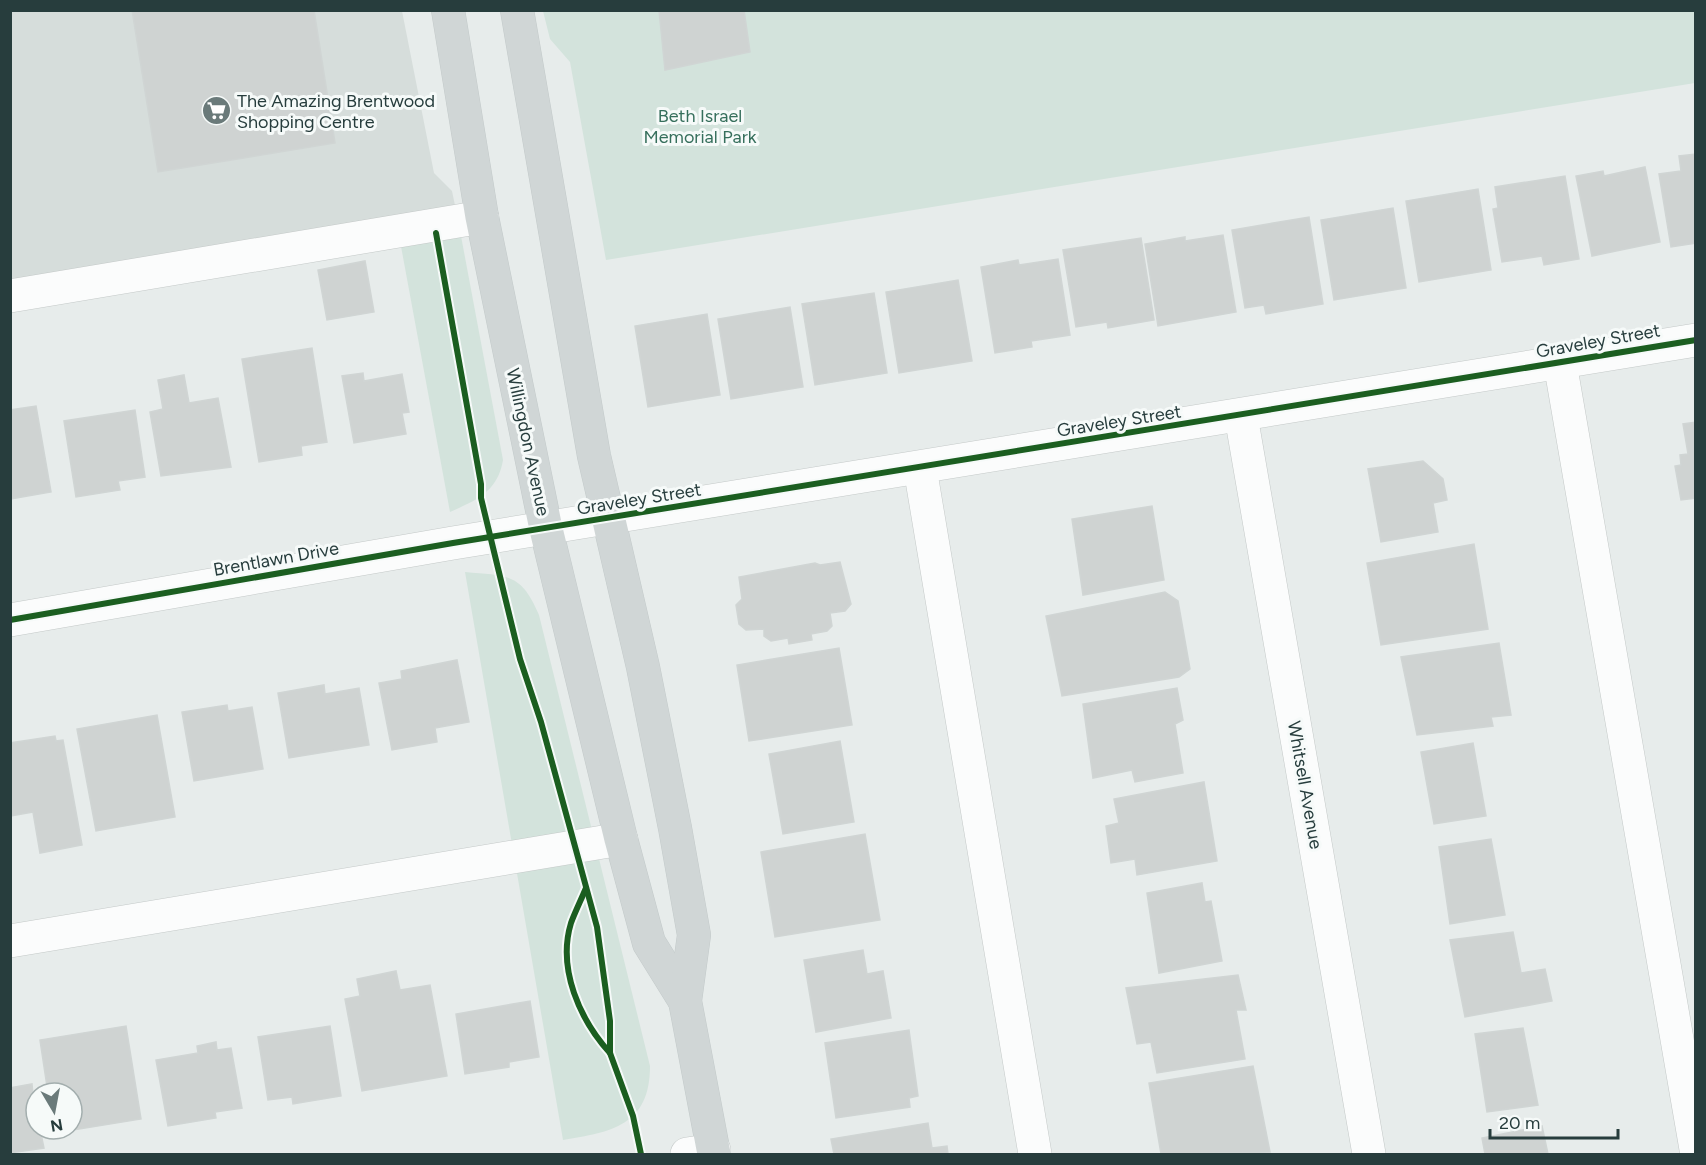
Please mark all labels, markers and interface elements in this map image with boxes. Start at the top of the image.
place label: The Amazing Brentwood Shopping Centre [237,90,435,133]
supermarket icon: The Amazing Brentwood Shopping Centre [200,95,232,127]
park label: Beth Israel Memorial Park [644,105,757,148]
street label: Graveley Street [1534,319,1662,363]
street label: Willingdon Avenue [502,366,554,518]
street label: Graveley Street [1055,400,1183,442]
street label: Graveley Street [575,478,703,520]
street label: Brentlawn Drive [212,537,341,581]
street label: Whitsell Avenue [1283,719,1327,851]
north arrow [24,1081,84,1141]
scale bar [1490,1102,1618,1140]
text: 20 m [1499,1112,1540,1134]
text: N [49,1115,64,1136]

